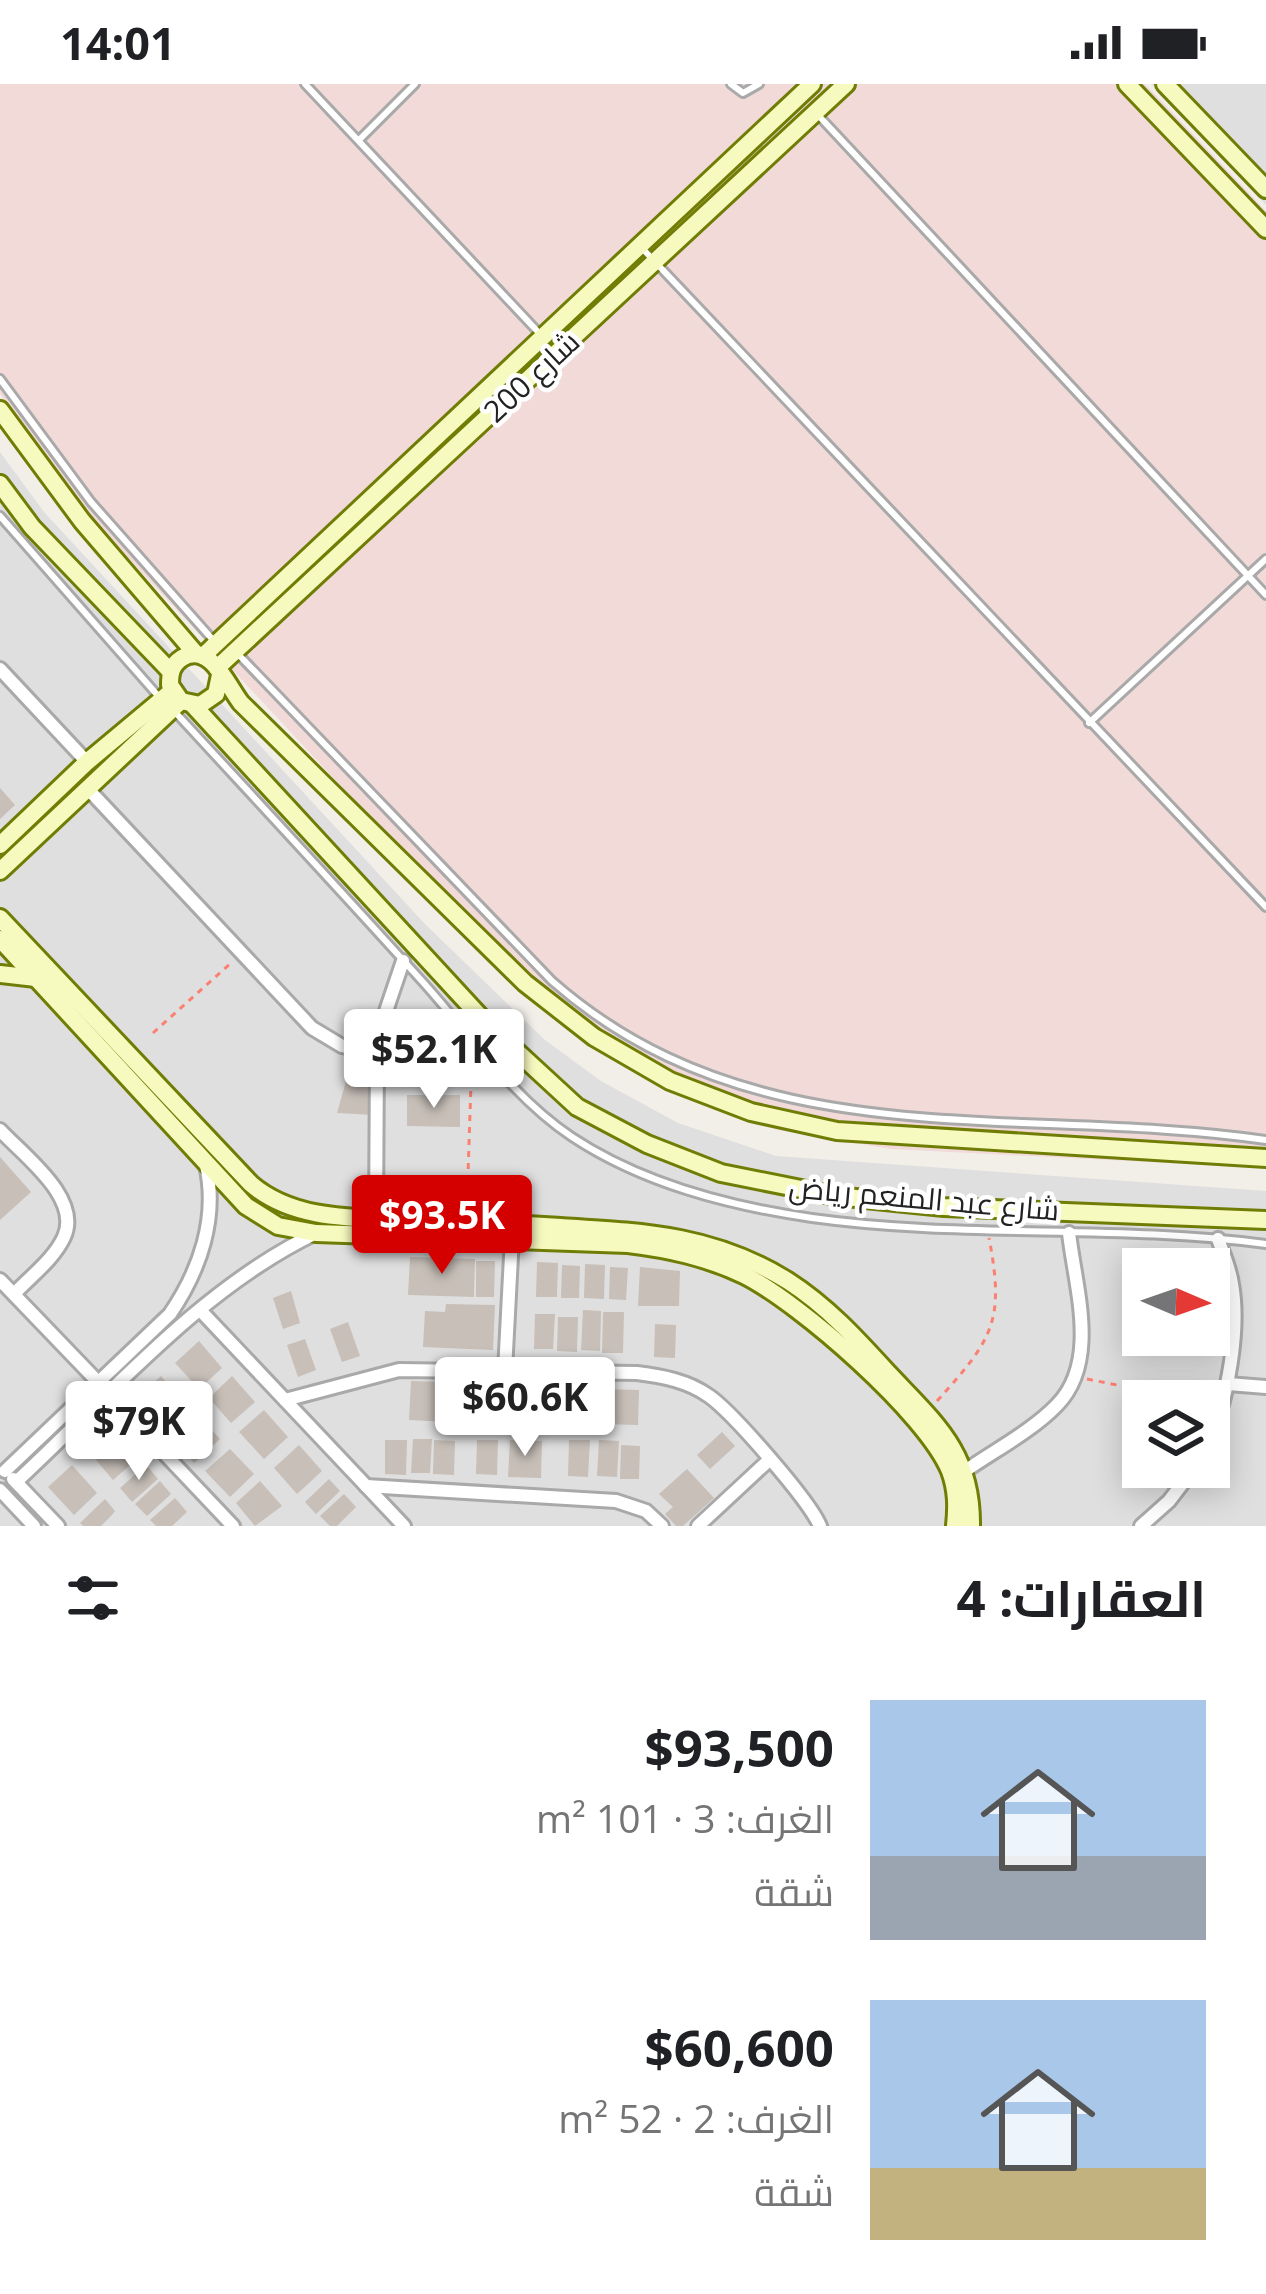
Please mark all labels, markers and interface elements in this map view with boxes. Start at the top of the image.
text: 14:01 [60,12,176,73]
street label: شارع 200 [474,321,589,432]
pin: $52.1K [336,1009,532,1111]
text: $52.1K [371,1021,497,1074]
street label: شارع عبد المنعم رياض [787,1165,1061,1231]
pin: $93.5K [344,1175,540,1277]
text: $93.5K [379,1187,505,1240]
north arrow [1122,1248,1230,1356]
map controls [1122,1248,1230,1488]
pin: $60.6K [427,1357,623,1459]
text: $60.6K [462,1369,588,1422]
button: layers [1122,1380,1230,1488]
pin: $79K [68,1381,210,1483]
text: $79K [93,1393,185,1446]
text: العقارات: 4 [957,1562,1206,1632]
icon: filters [60,1565,126,1631]
text: $93,500 [644,1712,834,1782]
icon: home [966,1748,1110,1892]
text: الغرف: 3 · 101 m² [536,1791,834,1844]
text: شقة [754,1864,834,1917]
text: $60,600 [644,2012,834,2082]
icon: home [966,2048,1110,2192]
text: الغرف: 2 · 52 m² [558,2091,834,2144]
text: شقة [754,2164,834,2217]

